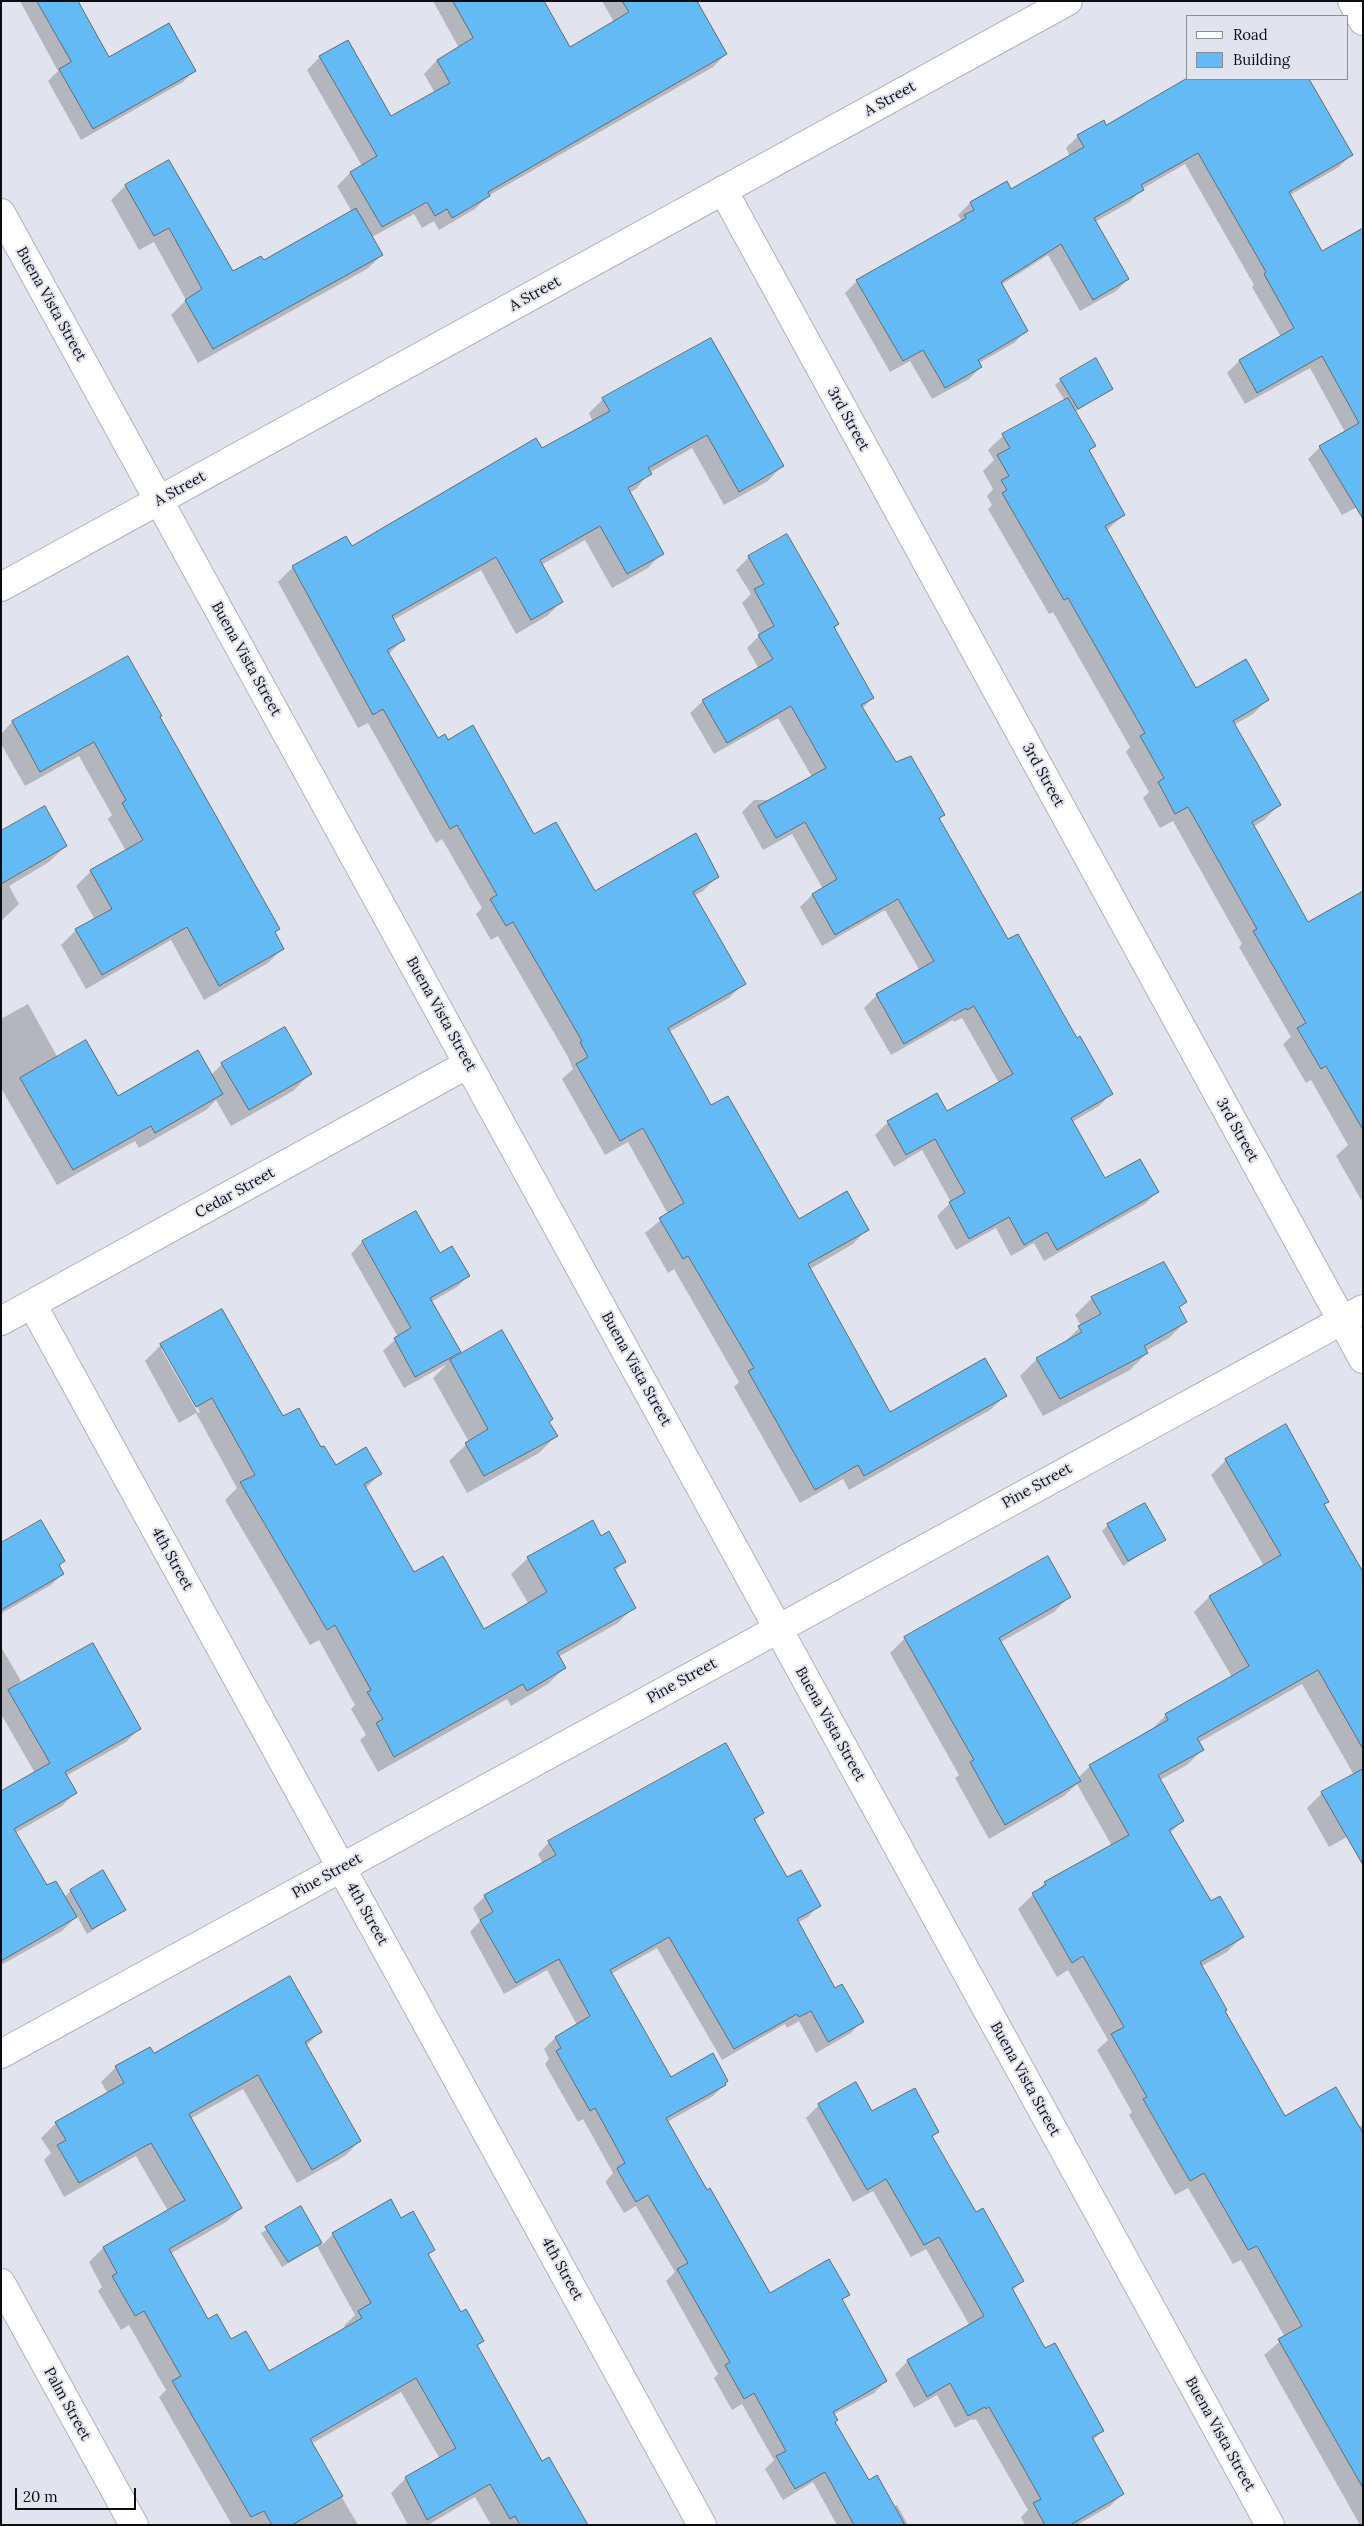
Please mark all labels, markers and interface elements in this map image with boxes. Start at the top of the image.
legend [1186,15,1349,80]
text: Road [1233,25,1268,44]
text: Building [1233,50,1290,69]
street label: A Street [861,78,919,120]
street label: Buena Vista Street [12,244,90,364]
street label: A Street [506,273,564,315]
street label: 3rd Street [823,384,873,454]
street label: A Street [151,468,209,510]
street label: Buena Vista Street [207,599,285,719]
street label: 3rd Street [1018,740,1068,810]
street label: Buena Vista Street [402,954,480,1074]
street label: 3rd Street [1212,1095,1262,1165]
street label: Cedar Street [192,1164,278,1222]
street label: Buena Vista Street [597,1309,675,1429]
street label: Pine Street [999,1459,1075,1513]
street label: 4th Street [147,1524,197,1594]
street label: Pine Street [644,1654,720,1708]
street label: Buena Vista Street [791,1664,869,1784]
street label: Pine Street [289,1849,365,1903]
street label: 4th Street [342,1879,392,1949]
street label: Buena Vista Street [986,2019,1064,2139]
street label: 4th Street [537,2234,587,2304]
street label: Palm Street [40,2364,94,2444]
street label: Buena Vista Street [1181,2374,1259,2494]
scale bar [18,2478,139,2510]
text: 20 m [23,2487,58,2506]

